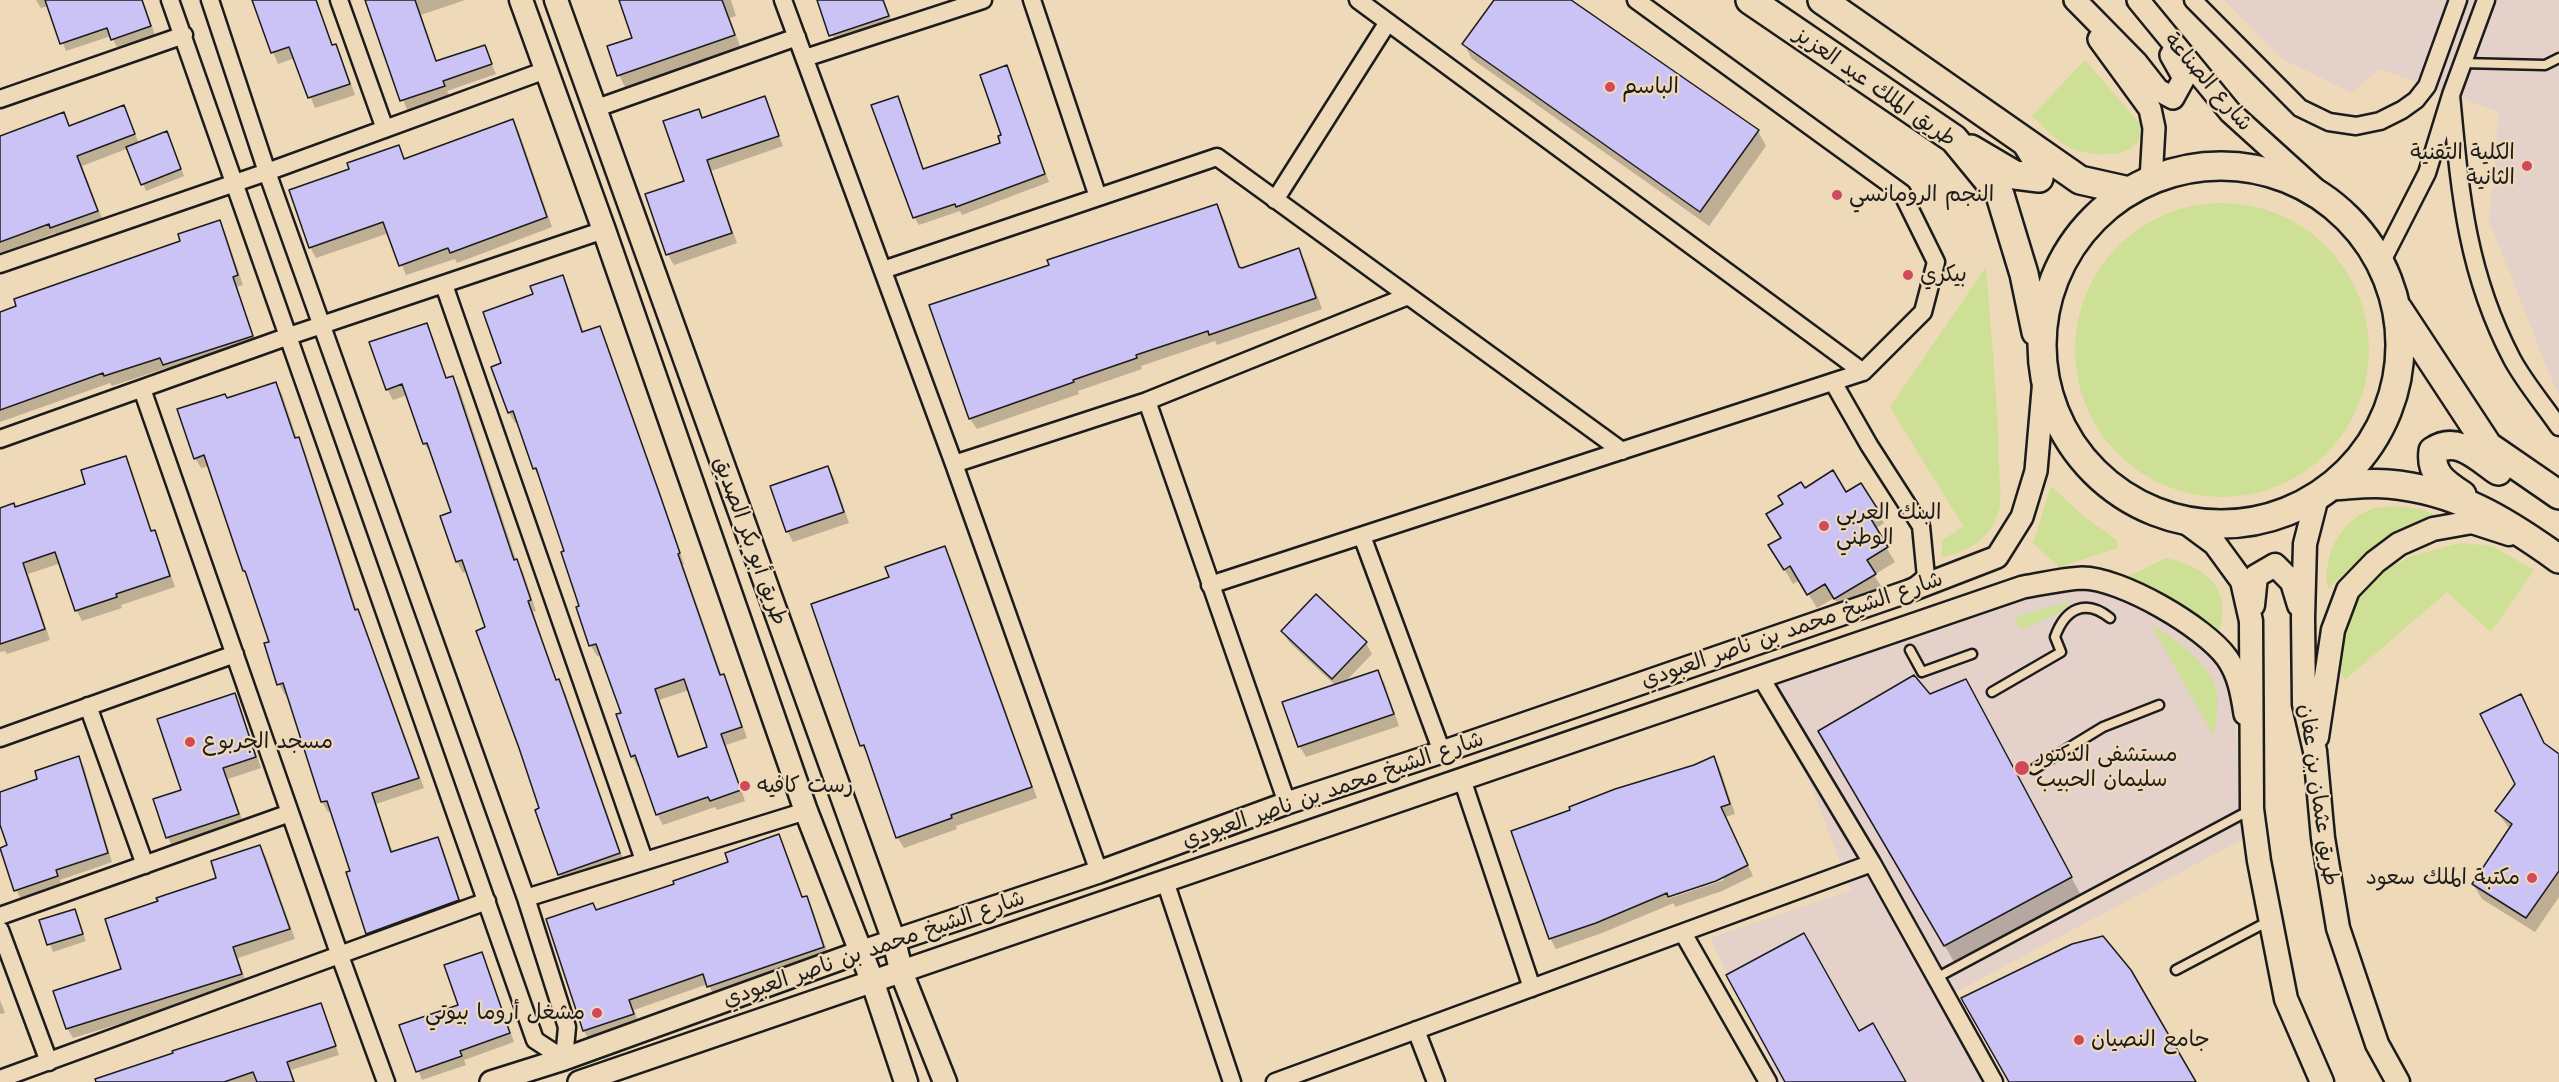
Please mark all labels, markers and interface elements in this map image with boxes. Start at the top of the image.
street label: طريق الملك عبد العزيز [1789,21,1961,153]
street label: شارع الصناعة [2158,27,2258,137]
place label: الباسم [1622,74,1679,100]
marker: الباسم [1603,80,1617,94]
place label: الكلية التقنية الثانية [2410,140,2515,192]
marker: الكلية التقنية الثانية [2520,159,2534,173]
place label: النجم الرومانسي [1849,182,1994,208]
marker: النجم الرومانسي [1830,188,1844,202]
place label: بيكري [1920,262,1967,288]
marker: بيكري [1901,268,1915,282]
street label: طريق أبو بكر الصديق [707,453,793,629]
place label: البنك العربي الوطني [1836,500,1941,552]
marker: البنك العربي الوطني [1817,519,1831,533]
street label: شارع الشيخ محمد بن ناصر العبودي [1638,566,1946,694]
street label: طريق عثمان بن عفان [2292,702,2344,888]
street label: شارع الشيخ محمد بن ناصر العبودي [1179,726,1487,854]
place label: مسجد الجربوع [202,729,333,755]
marker: مسجد الجربوع [183,735,197,749]
place label: مستشفى الدكتور سليمان الحبيب [2036,742,2178,794]
marker: مستشفى الدكتور سليمان الحبيب [2013,759,2031,777]
place label: رست كافيه [757,773,853,799]
marker: رست كافيه [738,779,752,793]
place label: مكتبة الملك سعود [2366,865,2520,891]
marker: مكتبة الملك سعود [2525,871,2539,885]
street label: شارع الشيخ محمد بن ناصر العبودي [720,885,1028,1013]
place label: مشغل أروما بيوتي [425,1000,585,1026]
marker: مشغل أروما بيوتي [590,1006,604,1020]
place label: جامع النصيان [2091,1027,2210,1053]
marker: جامع النصيان [2072,1033,2086,1047]

